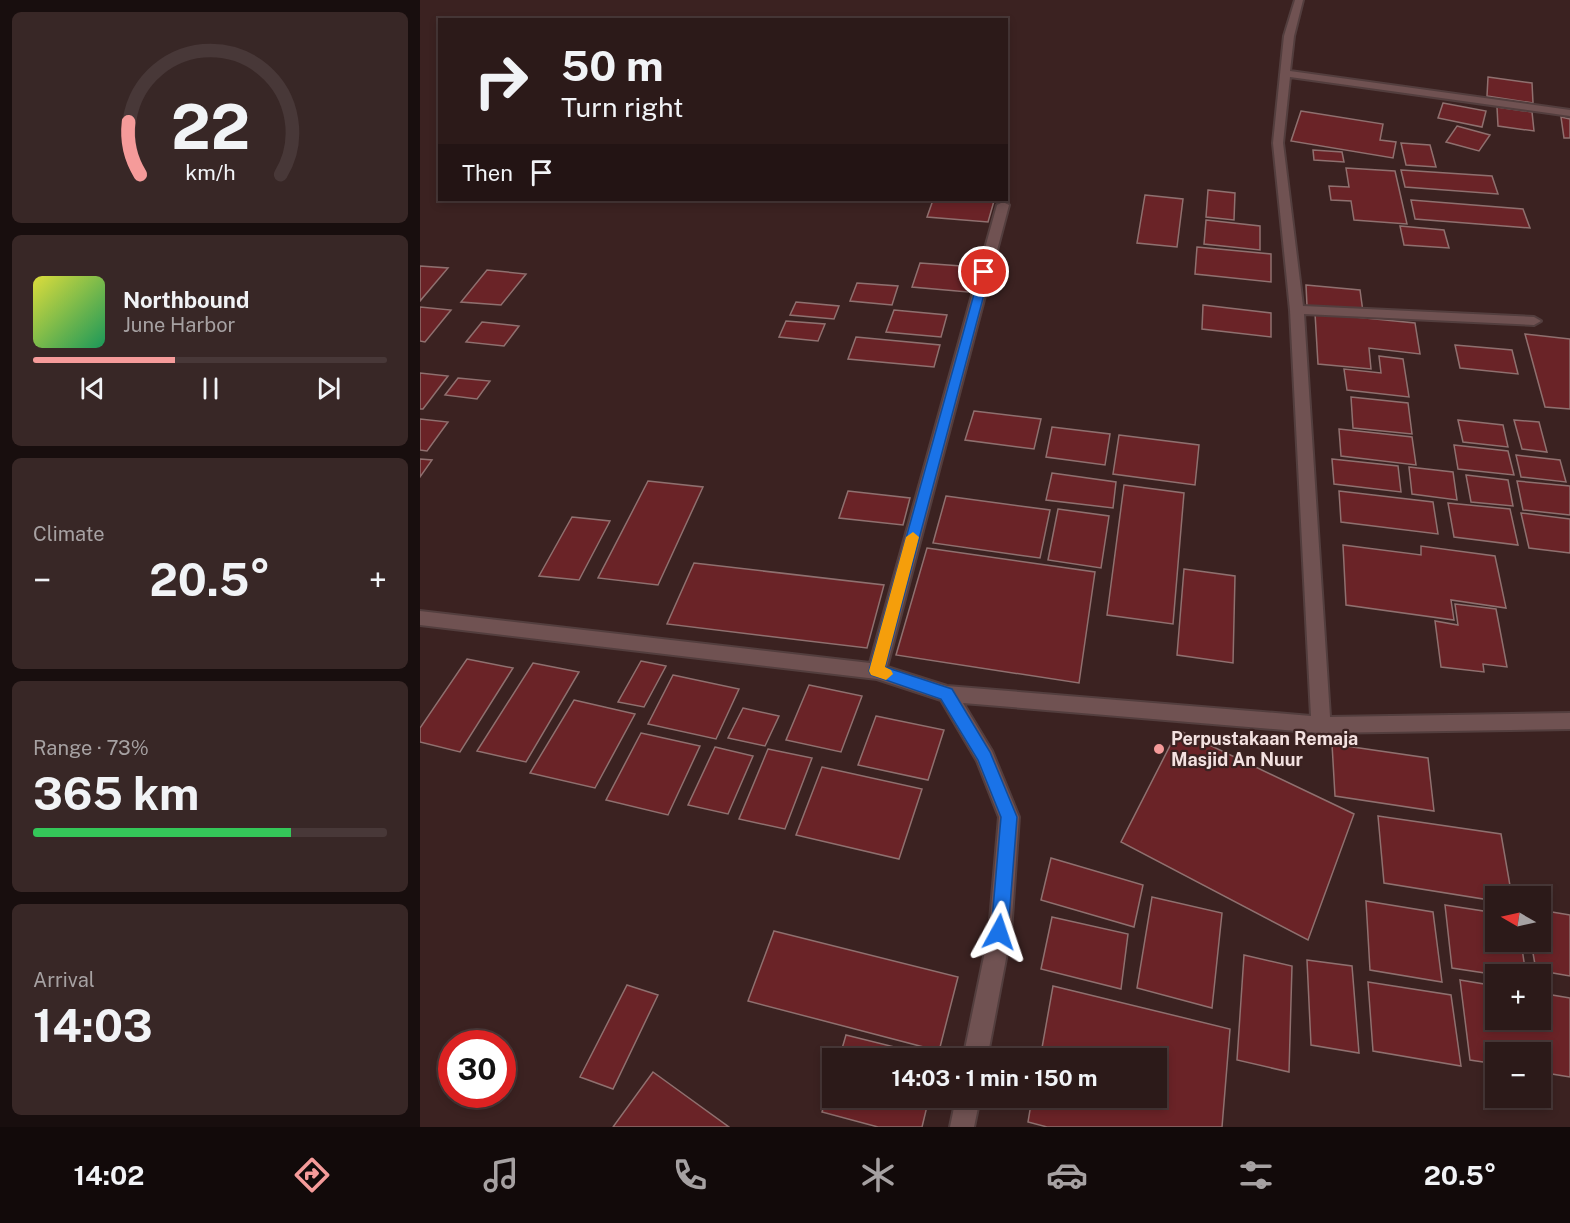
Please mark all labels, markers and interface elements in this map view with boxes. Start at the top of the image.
text: 50 m [561,41,664,90]
icon: right [462,42,540,120]
text: 22 [170,90,250,163]
text: Turn right [561,91,684,123]
icon: arrive [525,156,558,189]
text: km/h [185,160,235,185]
text: Then [462,160,513,186]
pin [958,246,1009,297]
icon: arrive [967,255,1000,288]
text: Northbound [123,287,249,313]
text: June Harbor [123,313,235,337]
icon: previous [76,372,109,405]
icon: pause [194,372,227,405]
icon: next [312,372,345,405]
text: Climate [33,522,105,546]
text: 20.5° [149,553,271,606]
text: − [33,561,51,599]
text: + [369,561,387,599]
place label: Perpustakaan Remaja Masjid An Nuur [1171,728,1358,770]
text: Range · 73% [33,736,149,760]
marker: Perpustakaan Remaja Masjid An Nuur [1152,742,1166,756]
text: 365 km [33,767,199,820]
north arrow [1485,886,1551,952]
map controls [1485,886,1551,1108]
position arrow [967,900,1031,964]
button: + [1485,964,1551,1030]
text: Arrival [33,968,95,992]
text: 14:03 [33,999,153,1052]
speed limit sign: 30 [438,1030,516,1108]
button: − [1485,1042,1551,1108]
text: 14:03 · 1 min · 150 m [892,1065,1097,1091]
icon: directions [291,1154,333,1196]
icon: music [480,1154,522,1196]
icon: phone [669,1154,711,1196]
icon: climate [857,1154,899,1196]
icon: car [1046,1154,1088,1196]
icon: filters [1235,1154,1277,1196]
text: 14:02 [73,1159,144,1191]
text: 20.5° [1424,1159,1497,1191]

